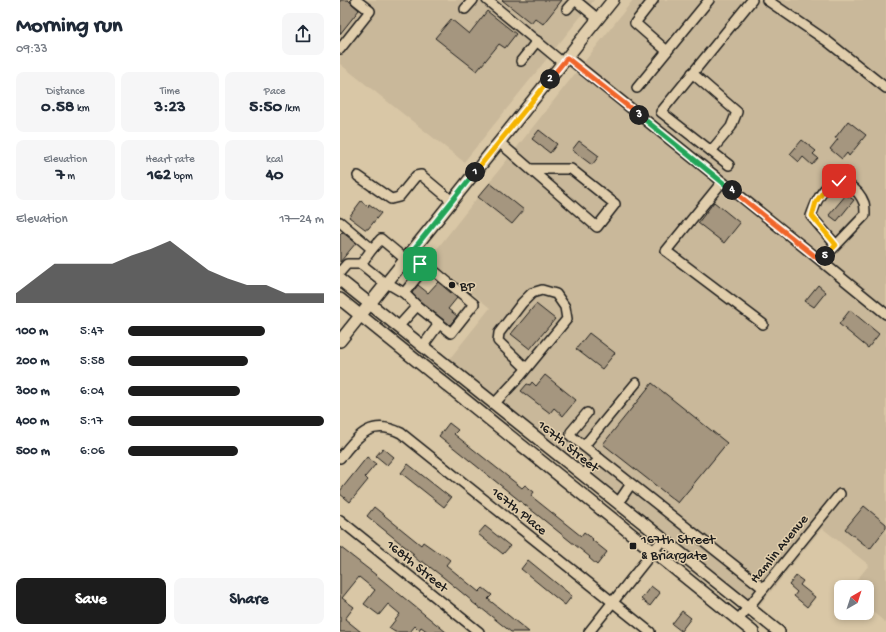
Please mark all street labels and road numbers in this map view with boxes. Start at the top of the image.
street label: 167th Street [533,416,602,478]
street label: 167th Place [486,484,550,540]
street label: Hamlin Avenue [747,511,813,588]
street label: 168th Street [381,536,452,598]

